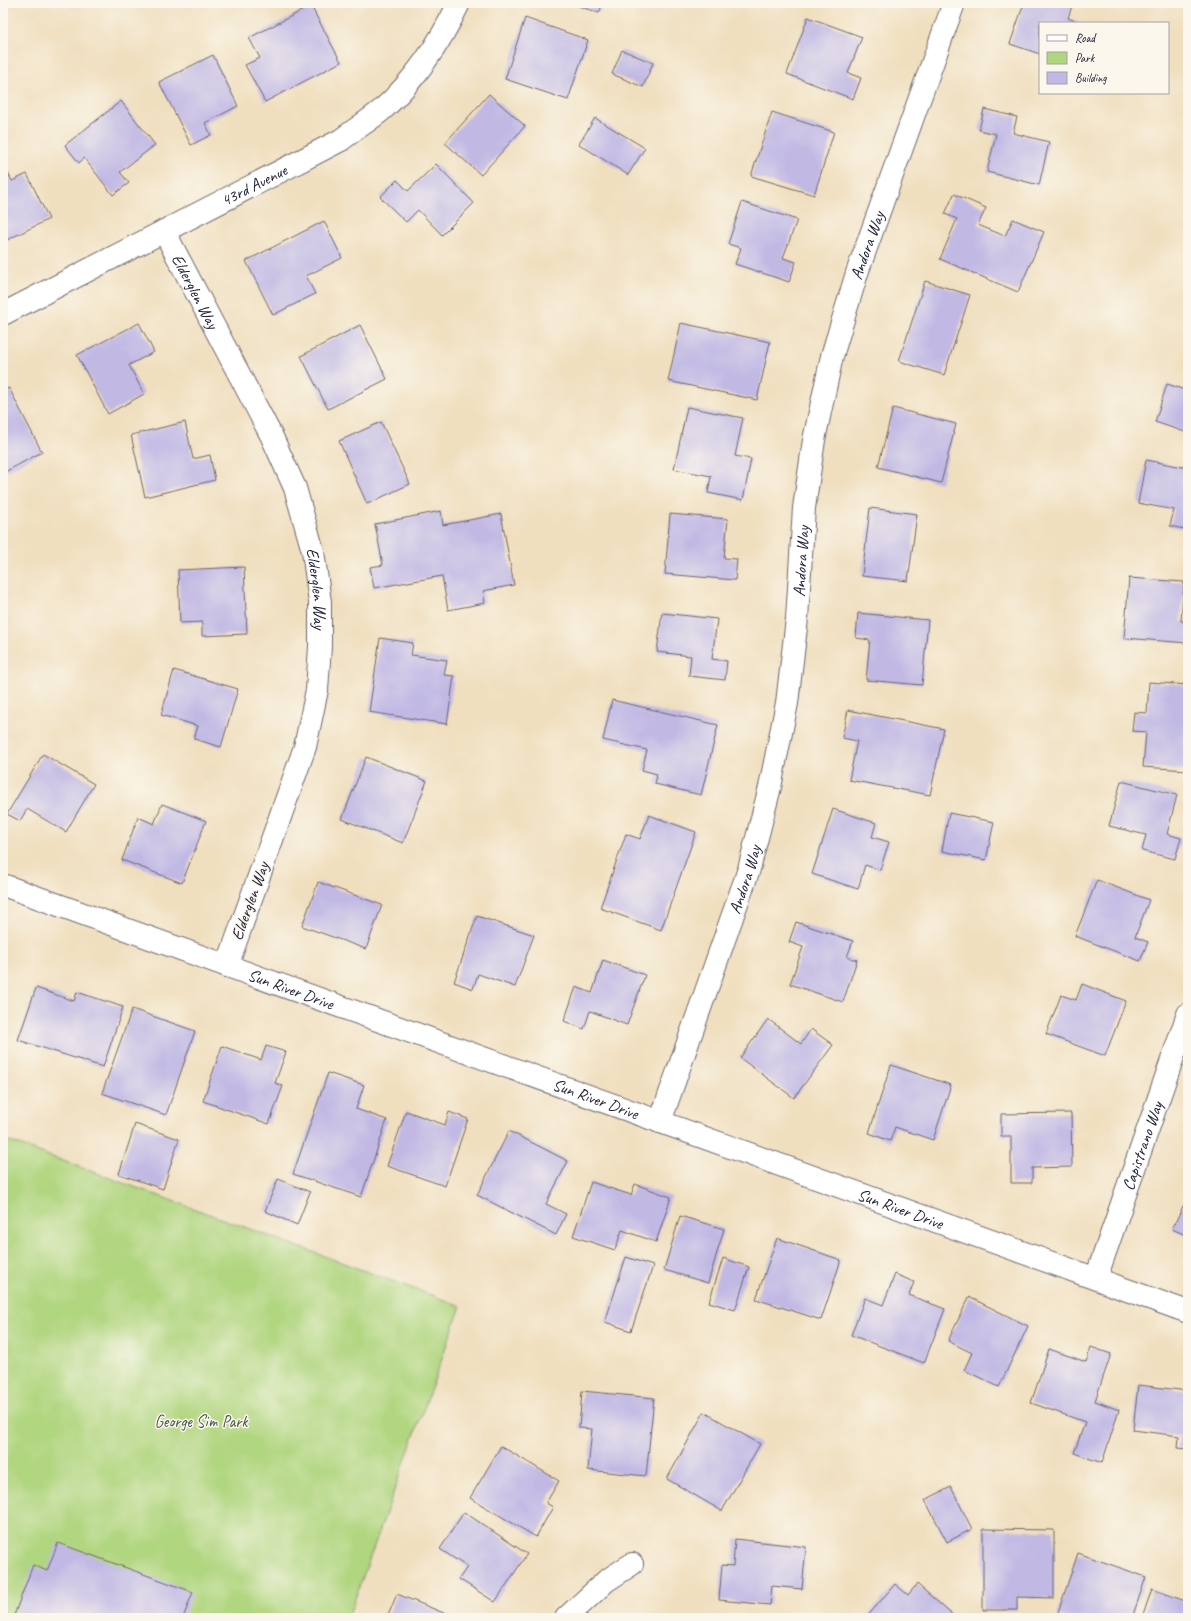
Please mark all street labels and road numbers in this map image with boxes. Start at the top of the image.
street label: 43rd Avenue [217,159,292,211]
street label: Andora Way [845,207,889,282]
street label: Elderglen Way [167,250,224,333]
street label: Andora Way [788,524,813,597]
street label: Elderglen Way [302,547,331,630]
street label: Andora Way [724,842,765,916]
street label: Elderglen Way [226,858,274,943]
street label: Sun River Drive [245,964,338,1014]
street label: Sun River Drive [550,1074,643,1124]
street label: Capistrano Way [1117,1098,1168,1193]
street label: Sun River Drive [855,1183,948,1234]

